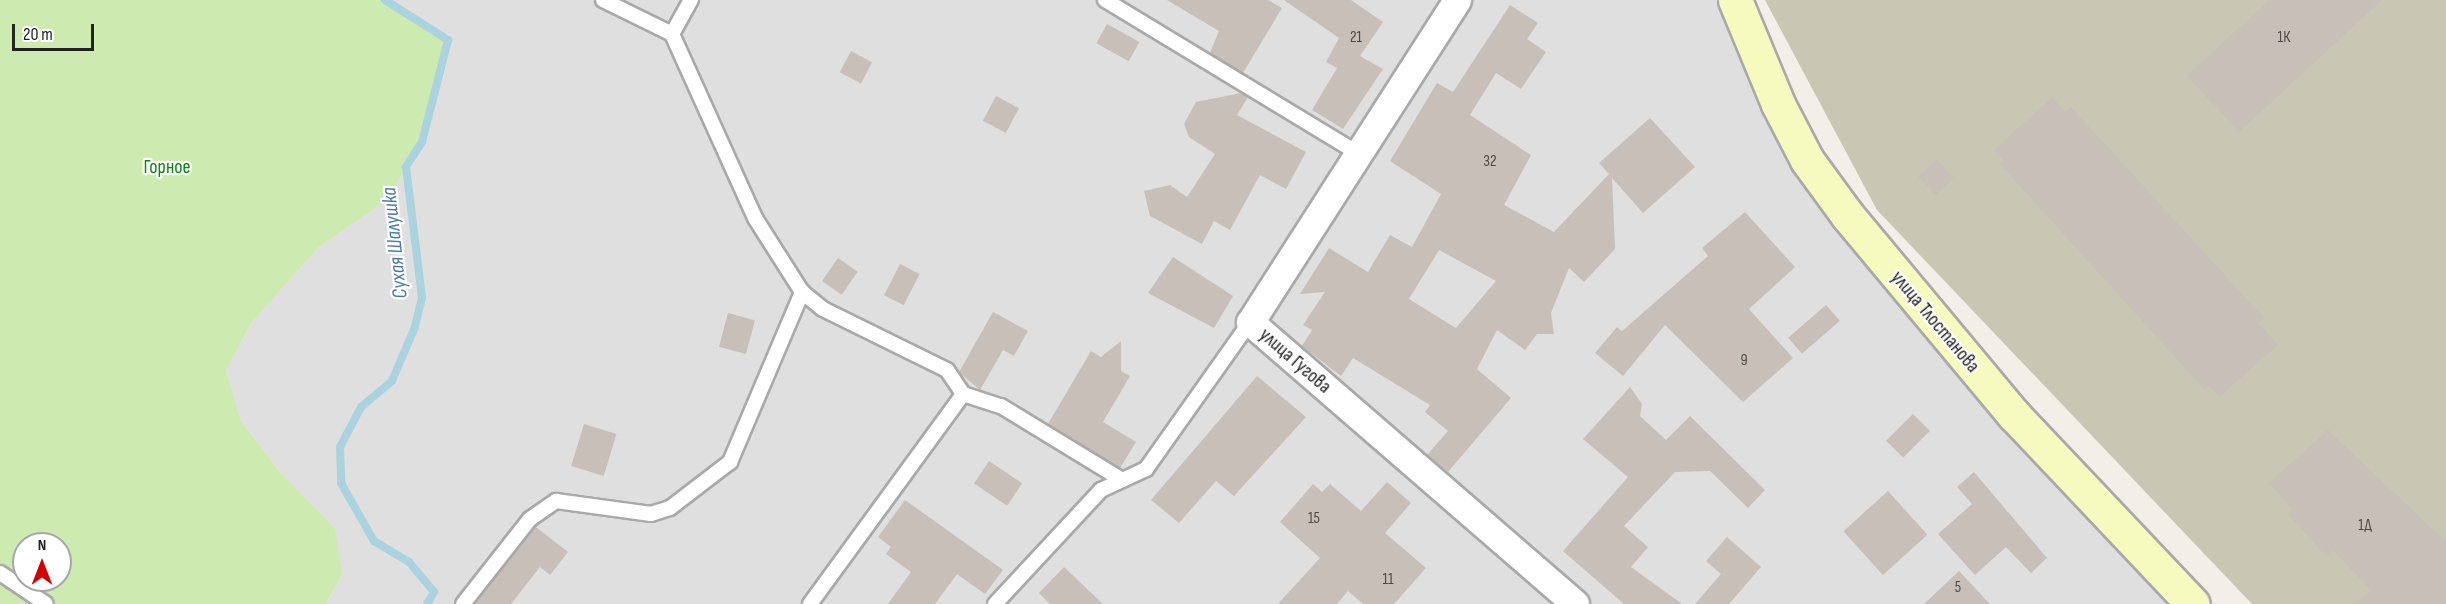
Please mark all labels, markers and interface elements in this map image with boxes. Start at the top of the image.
scale bar [15,12,98,50]
text: 20 m [23,24,53,45]
house number: 21 [1350,28,1362,48]
house number: 1К [2278,28,2290,48]
house number: 32 [1483,152,1497,172]
park label: Горное [143,155,191,179]
water label: Сухая Шалушка [377,186,413,300]
street label: улица Тлостанова [1885,266,1985,378]
street label: улица Гугова [1254,323,1336,399]
house number: 9 [1740,351,1748,371]
house number: 15 [1308,509,1320,529]
house number: 1Д [2358,516,2372,536]
north arrow [12,532,72,592]
text: N [38,536,46,555]
house number: 11 [1382,570,1394,590]
house number: 5 [1955,578,1961,598]

